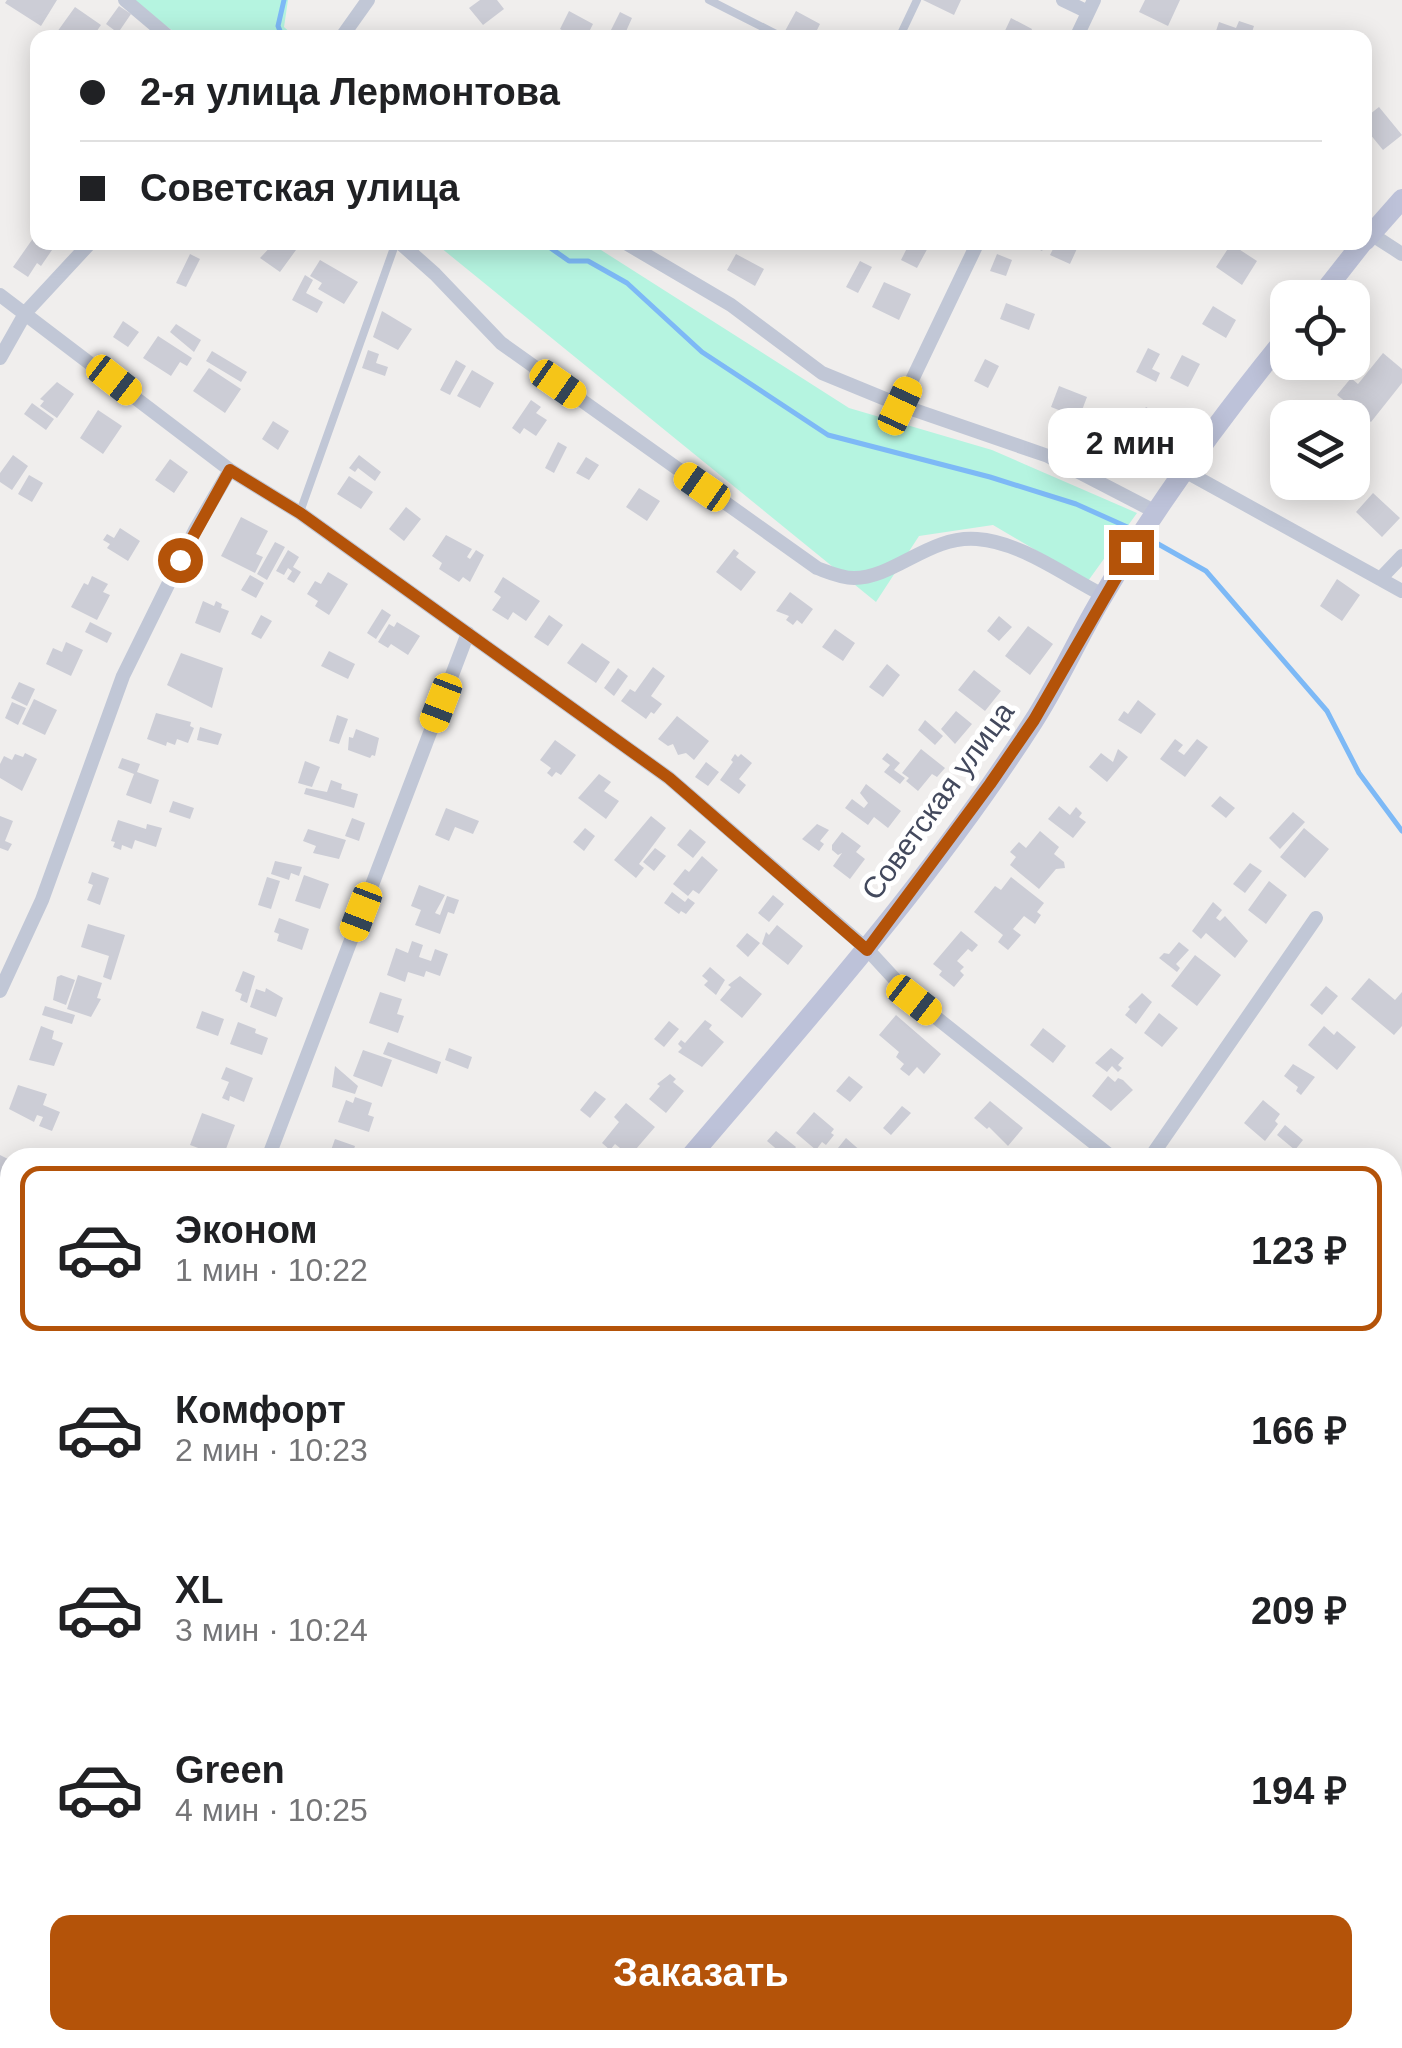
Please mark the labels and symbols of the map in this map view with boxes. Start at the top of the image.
car [81,350,147,410]
car [525,355,591,413]
car [874,372,926,440]
callout: 2 мин [1048,407,1214,477]
car [669,458,735,516]
route end [1109,530,1154,575]
route start [158,538,203,583]
car [416,670,466,736]
street label: Советская улица [855,695,1020,906]
car [336,879,386,945]
car [881,970,947,1030]

